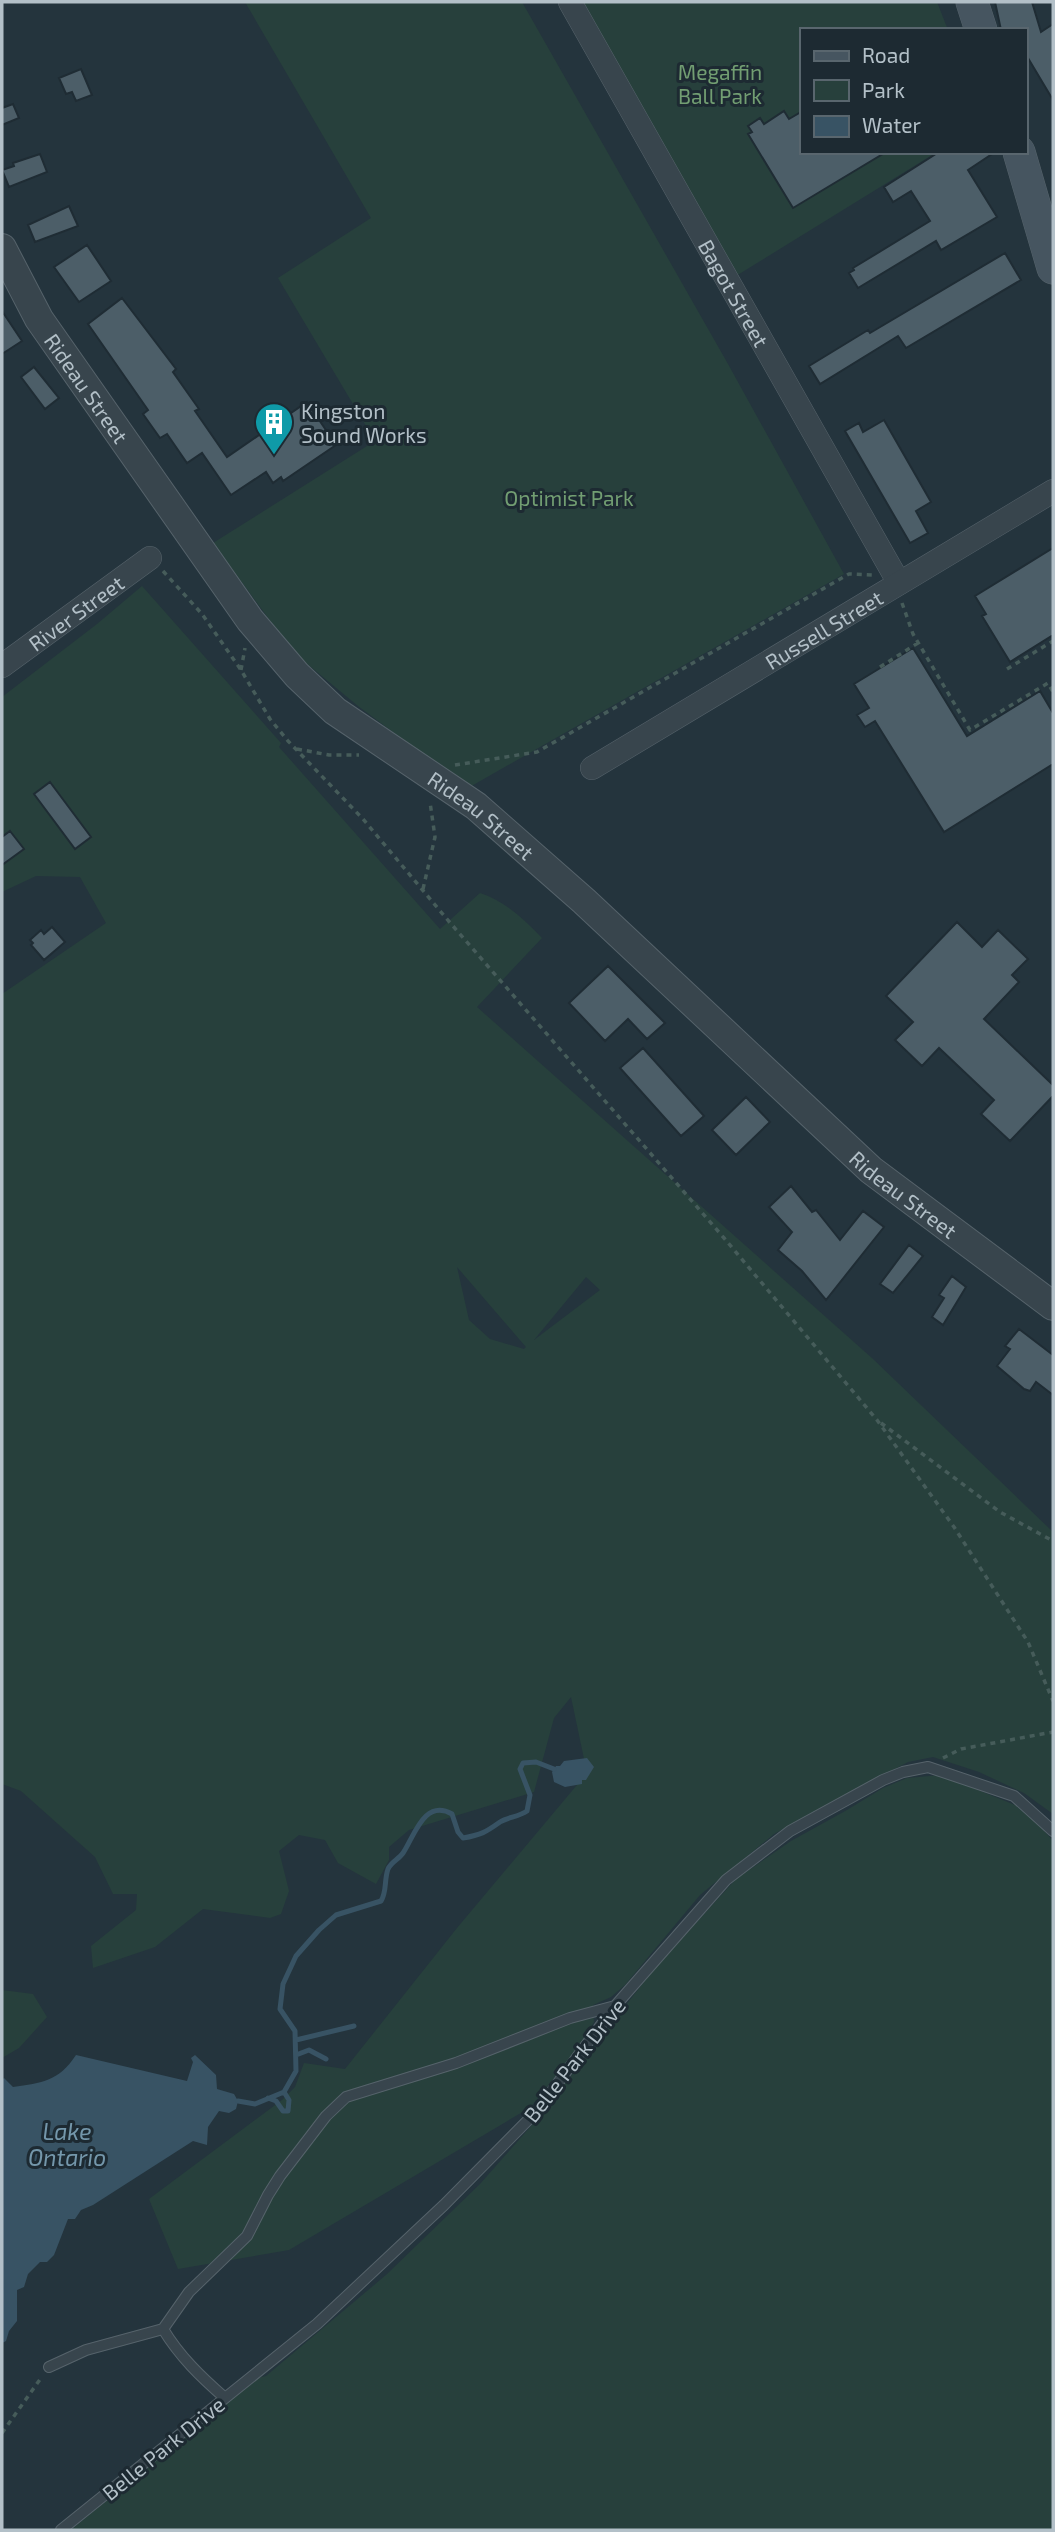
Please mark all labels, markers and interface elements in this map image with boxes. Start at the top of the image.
legend [800,28,1027,154]
text: Road [862,42,910,67]
park label: Megaffin Ball Park [678,59,762,108]
text: Park [862,77,905,102]
text: Water [862,112,921,137]
street label: Bagot Street [694,235,775,351]
street label: Rideau Street [40,328,134,447]
place label: Kingston Sound Works [301,398,427,447]
building icon: Kingston Sound Works [253,401,295,456]
park label: Optimist Park [504,485,634,510]
street label: River Street [23,569,128,655]
street label: Russell Street [760,584,887,674]
street label: Rideau Street [424,765,540,864]
street label: Rideau Street [845,1145,962,1243]
street label: Belle Park Drive [518,1993,630,2127]
water label: Lake Ontario [28,2117,106,2171]
street label: Belle Park Drive [97,2391,229,2505]

